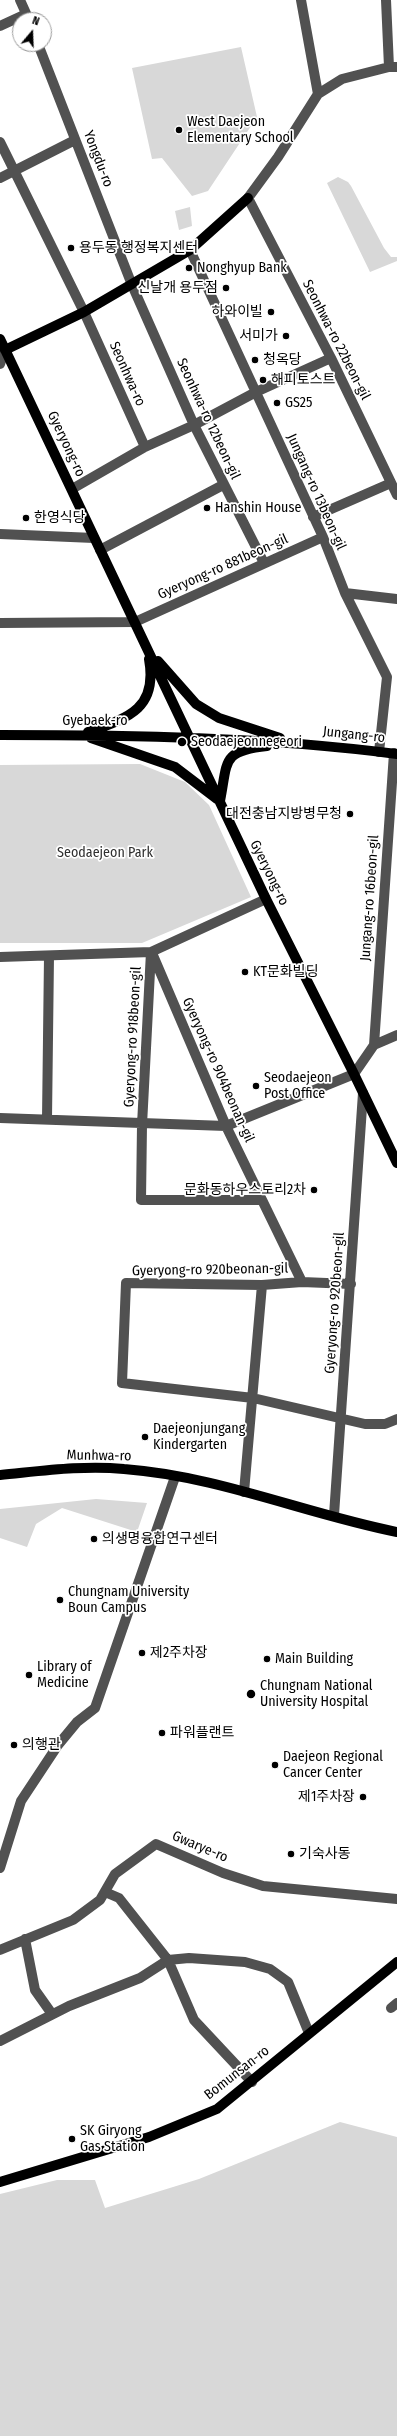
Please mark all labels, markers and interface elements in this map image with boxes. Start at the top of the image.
north arrow [12,12,52,52]
text: N [31,14,41,28]
place label: West Daejeon Elementary School [187,114,294,146]
marker: West Daejeon Elementary School [174,125,184,135]
street label: Yongdu-ro [80,128,116,190]
place label: 용두동 행정복지센터 [79,240,198,256]
marker: 용두동 행정복지센터 [66,243,76,253]
place label: Nonghyup Bank [197,260,287,276]
marker: Nonghyup Bank [184,263,194,273]
street label: Seonhwa-ro 22beon-gil [298,277,374,403]
place label: 신날개 용두점 [137,280,218,296]
marker: 신날개 용두점 [221,283,231,293]
place label: 하와이빌 [211,304,263,320]
marker: 하와이빌 [266,307,276,317]
place label: 서미가 [239,328,278,344]
marker: 서미가 [281,331,291,341]
street label: Seonhwa-ro [105,339,149,409]
place label: 청옥당 [263,352,302,368]
marker: 청옥당 [250,355,260,365]
street label: Seonhwa-ro 12beon-gil [173,356,243,482]
place label: 해피토스트 [271,372,335,388]
marker: 해피토스트 [258,375,268,385]
place label: GS25 [285,395,312,411]
marker: GS25 [272,398,282,408]
street label: Gyeryong-ro [44,409,88,479]
street label: Jungang-ro 13beon-gil [283,431,349,553]
place label: Hanshin House [215,500,301,516]
marker: Hanshin House [202,503,212,513]
place label: 한영식당 [34,510,86,526]
marker: 한영식당 [21,513,31,523]
street label: Gyeryong-ro 881beon-gil [155,531,291,603]
street label: Gyebaek-ro [62,713,128,729]
street label: Jungang-ro [322,723,386,747]
place label: Seodaejeonnegeori [191,734,302,750]
marker: Seodaejeonnegeori [176,736,188,748]
place label: 대전충남지방병무청 [226,806,342,822]
marker: 대전충남지방병무청 [345,809,355,819]
street label: Jungang-ro 16beon-gil [357,834,383,962]
street label: Gyeryong-ro [246,838,292,908]
park label: Seodaejeon Park [57,845,153,861]
place label: KT문화빌딩 [253,964,318,980]
street label: Gyeryong-ro 918beon-gil [121,966,145,1108]
marker: KT문화빌딩 [240,967,250,977]
street label: Gyeryong-ro 904beonan-gil [178,995,258,1145]
place label: Seodaejeon Post Office [264,1070,332,1102]
marker: Seodaejeon Post Office [251,1081,261,1091]
place label: 문화동하우스토리2차 [184,1182,306,1198]
marker: 문화동하우스토리2차 [309,1185,319,1195]
street label: Gyeryong-ro 920beon-gil [322,1232,348,1374]
street label: Gyeryong-ro 920beonan-gil [132,1260,288,1280]
place label: Daejeonjungang Kindergarten [153,1421,245,1454]
marker: Daejeonjungang Kindergarten [140,1432,150,1442]
street label: Munhwa-ro [66,1447,132,1465]
place label: 의생명융합연구센터 [102,1531,218,1547]
marker: 의생명융합연구센터 [89,1534,99,1544]
place label: Chungnam University Boun Campus [68,1584,189,1616]
marker: Chungnam University Boun Campus [55,1595,65,1605]
place label: 제2주차장 [150,1645,208,1661]
marker: 제2주차장 [137,1648,147,1658]
place label: Main Building [275,1651,353,1667]
marker: Main Building [262,1654,272,1664]
place label: Library of Medicine [37,1659,92,1692]
marker: Library of Medicine [24,1670,34,1680]
place label: Chungnam National University Hospital [260,1678,373,1710]
marker: Chungnam National University Hospital [245,1688,257,1700]
place label: 파워플랜트 [170,1725,234,1741]
marker: 파워플랜트 [157,1728,167,1738]
place label: 의행관 [22,1737,61,1753]
marker: 의행관 [9,1740,19,1750]
place label: Daejeon Regional Cancer Center [283,1749,383,1782]
marker: Daejeon Regional Cancer Center [270,1760,280,1770]
place label: 제1주차장 [298,1789,355,1805]
marker: 제1주차장 [358,1792,368,1802]
street label: Gwarye-ro [170,1828,230,1866]
place label: 기숙사동 [299,1846,351,1862]
marker: 기숙사동 [286,1849,296,1859]
street label: Bomunsan-ro [201,2042,273,2104]
place label: SK Giryong Gas Station [80,2123,145,2156]
marker: SK Giryong Gas Station [67,2134,77,2144]

